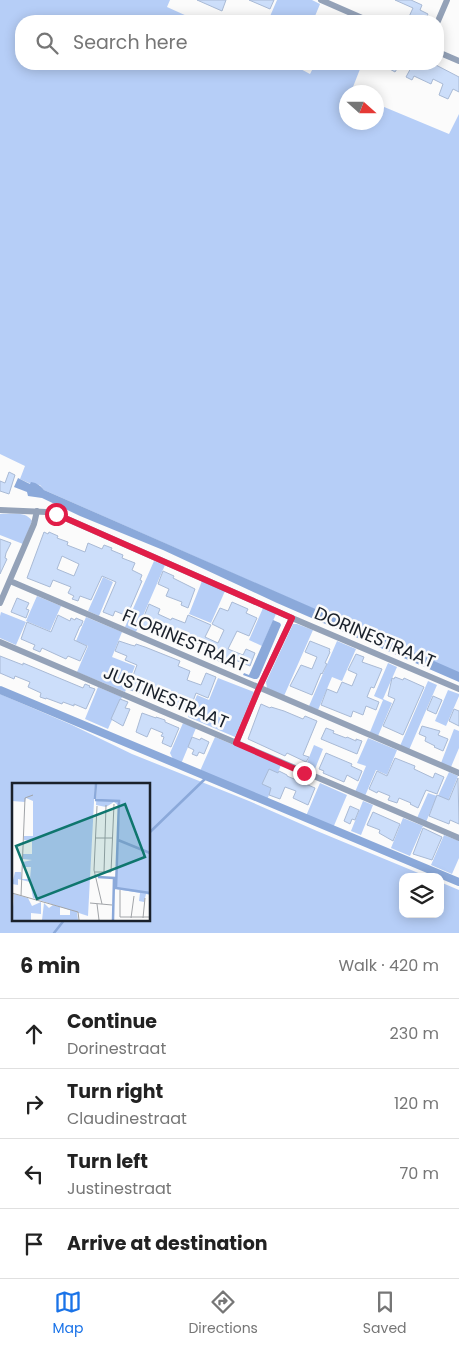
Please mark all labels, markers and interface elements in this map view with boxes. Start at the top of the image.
search box [15,15,444,70]
icon: search [33,29,61,57]
text: Search here [73,29,187,56]
north arrow [339,85,384,130]
route start [45,503,68,526]
street label: DORINESTRAAT [311,600,440,674]
street label: FLORINESTRAAT [119,602,252,678]
street label: JUSTINESTRAAT [100,659,233,735]
route end [293,762,316,785]
inset map [12,783,150,921]
map controls [399,873,444,918]
button: layers [399,873,444,918]
text: 6 min [20,951,80,980]
text: Walk · 420 m [338,954,439,977]
text: Continue [67,1008,157,1035]
icon: ahead [20,1020,48,1048]
text: 230 m [390,1022,439,1045]
text: Dorinestraat [67,1037,166,1060]
text: Turn right [67,1078,163,1105]
icon: right [20,1090,48,1118]
text: 120 m [394,1092,439,1115]
text: Claudinestraat [67,1107,187,1130]
text: Turn left [67,1148,148,1175]
icon: left [20,1160,48,1188]
text: 70 m [399,1162,439,1185]
text: Justinestraat [67,1177,172,1200]
icon: arrive [20,1230,48,1258]
text: Arrive at destination [67,1230,268,1257]
tab: Map [52,1288,83,1339]
tab: Directions [188,1288,258,1339]
tab: Saved [363,1288,407,1339]

